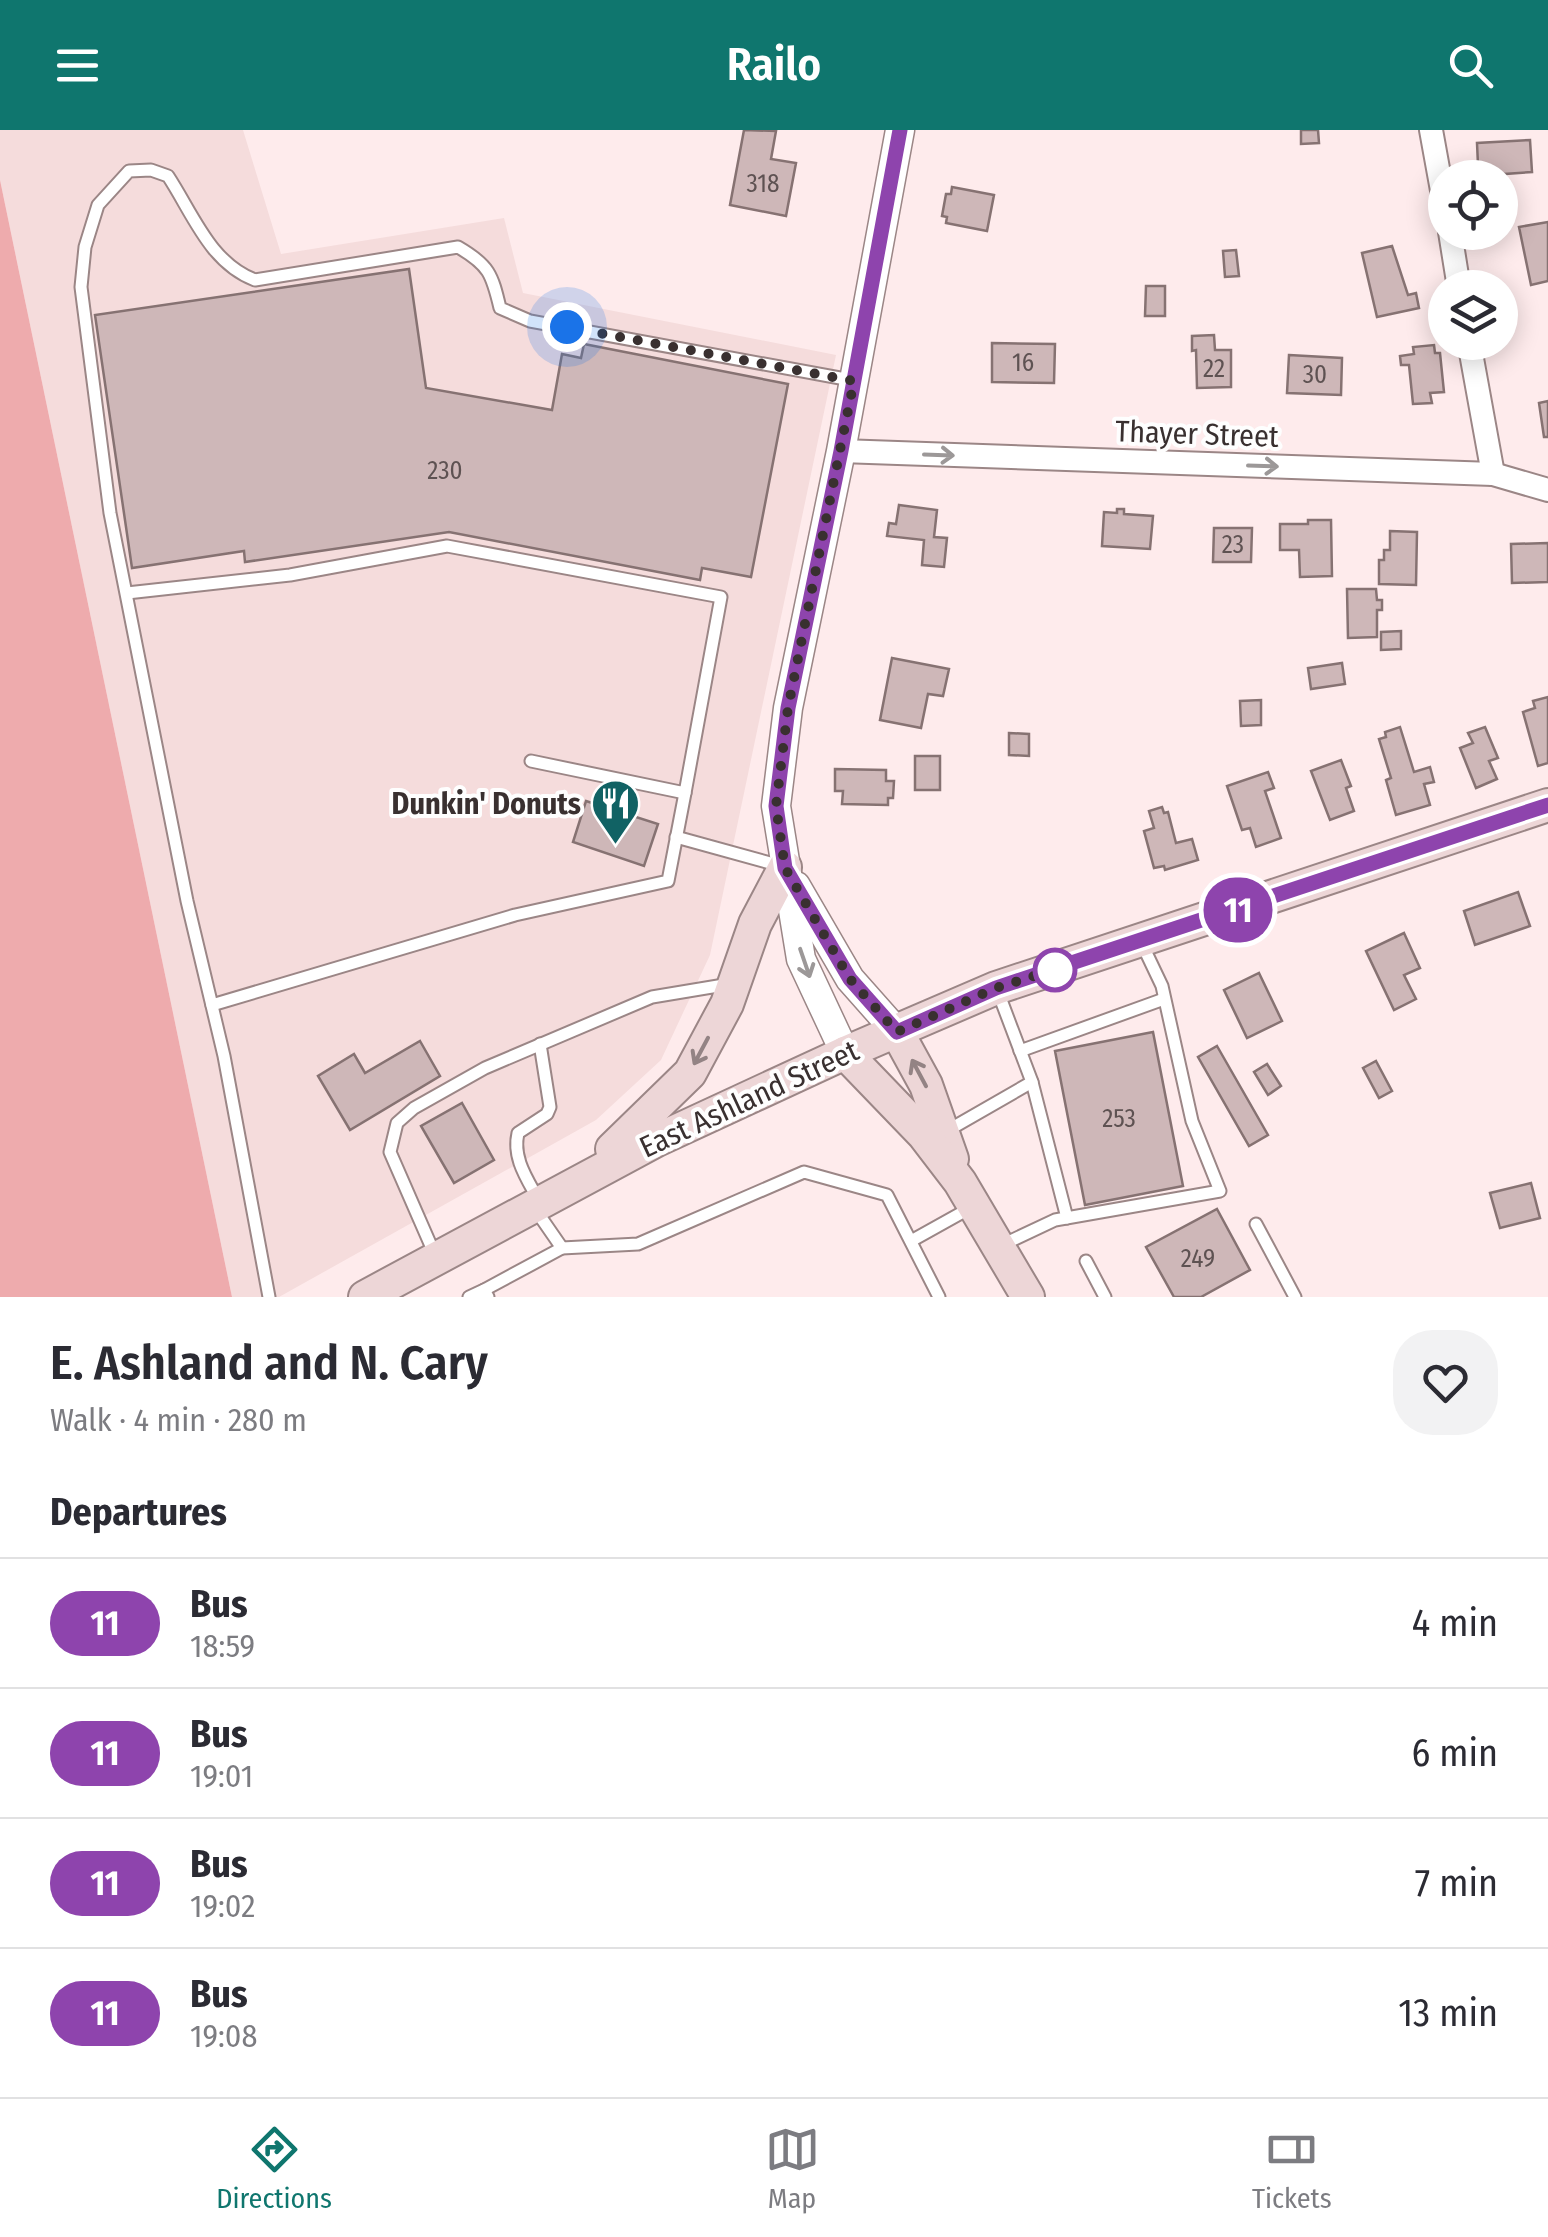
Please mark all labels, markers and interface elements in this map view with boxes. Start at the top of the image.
icon: menu [50,38,105,93]
text: Railo [727,38,821,92]
icon: search [1443,38,1498,93]
map controls [1428,160,1518,360]
button: locate [1428,160,1518,250]
house number: 318 [747,169,779,199]
button: layers [1428,270,1518,360]
your location [542,302,592,352]
house number: 16 [1012,348,1034,378]
house number: 22 [1203,354,1225,384]
house number: 30 [1303,360,1327,390]
street label: Thayer Street [1115,413,1279,455]
one-way arrow [922,445,954,464]
house number: 230 [427,456,463,486]
one-way arrow [1247,457,1279,476]
house number: 23 [1222,530,1244,560]
restaurant icon: Dunkin' Donuts [590,778,642,846]
place label: Dunkin' Donuts [392,786,581,822]
line badge: 11 [1193,878,1283,942]
text: 11 [1224,889,1252,931]
one-way arrow [797,946,815,977]
unlabelled marker [1034,949,1076,991]
street label: East Ashland Street [634,1032,864,1165]
one-way arrow [691,1036,711,1065]
one-way arrow [909,1058,928,1088]
house number: 253 [1102,1104,1136,1134]
house number: 249 [1181,1244,1215,1274]
button: heart [1393,1330,1498,1435]
text: E. Ashland and N. Cary [50,1334,488,1392]
text: Walk · 4 min · 280 m [50,1401,307,1439]
text: Departures [50,1489,227,1535]
text: Bus [190,1581,248,1627]
text: 4 min [1412,1600,1498,1646]
text: 11 [91,1602,119,1644]
text: 18:59 [190,1627,255,1665]
text: Bus [190,1711,248,1757]
text: 6 min [1411,1730,1498,1776]
text: 11 [91,1732,119,1774]
text: 19:01 [190,1757,253,1795]
text: Bus [190,1841,248,1887]
text: 7 min [1415,1860,1498,1906]
text: 11 [91,1862,119,1904]
text: 19:02 [190,1887,255,1925]
text: Bus [190,1971,248,2017]
text: 13 min [1398,1990,1498,2036]
text: 11 [91,1992,119,2034]
text: 19:08 [190,2017,258,2055]
tab: Directions [216,2122,332,2215]
tab: Map [765,2122,820,2215]
tab: Tickets [1252,2122,1332,2215]

